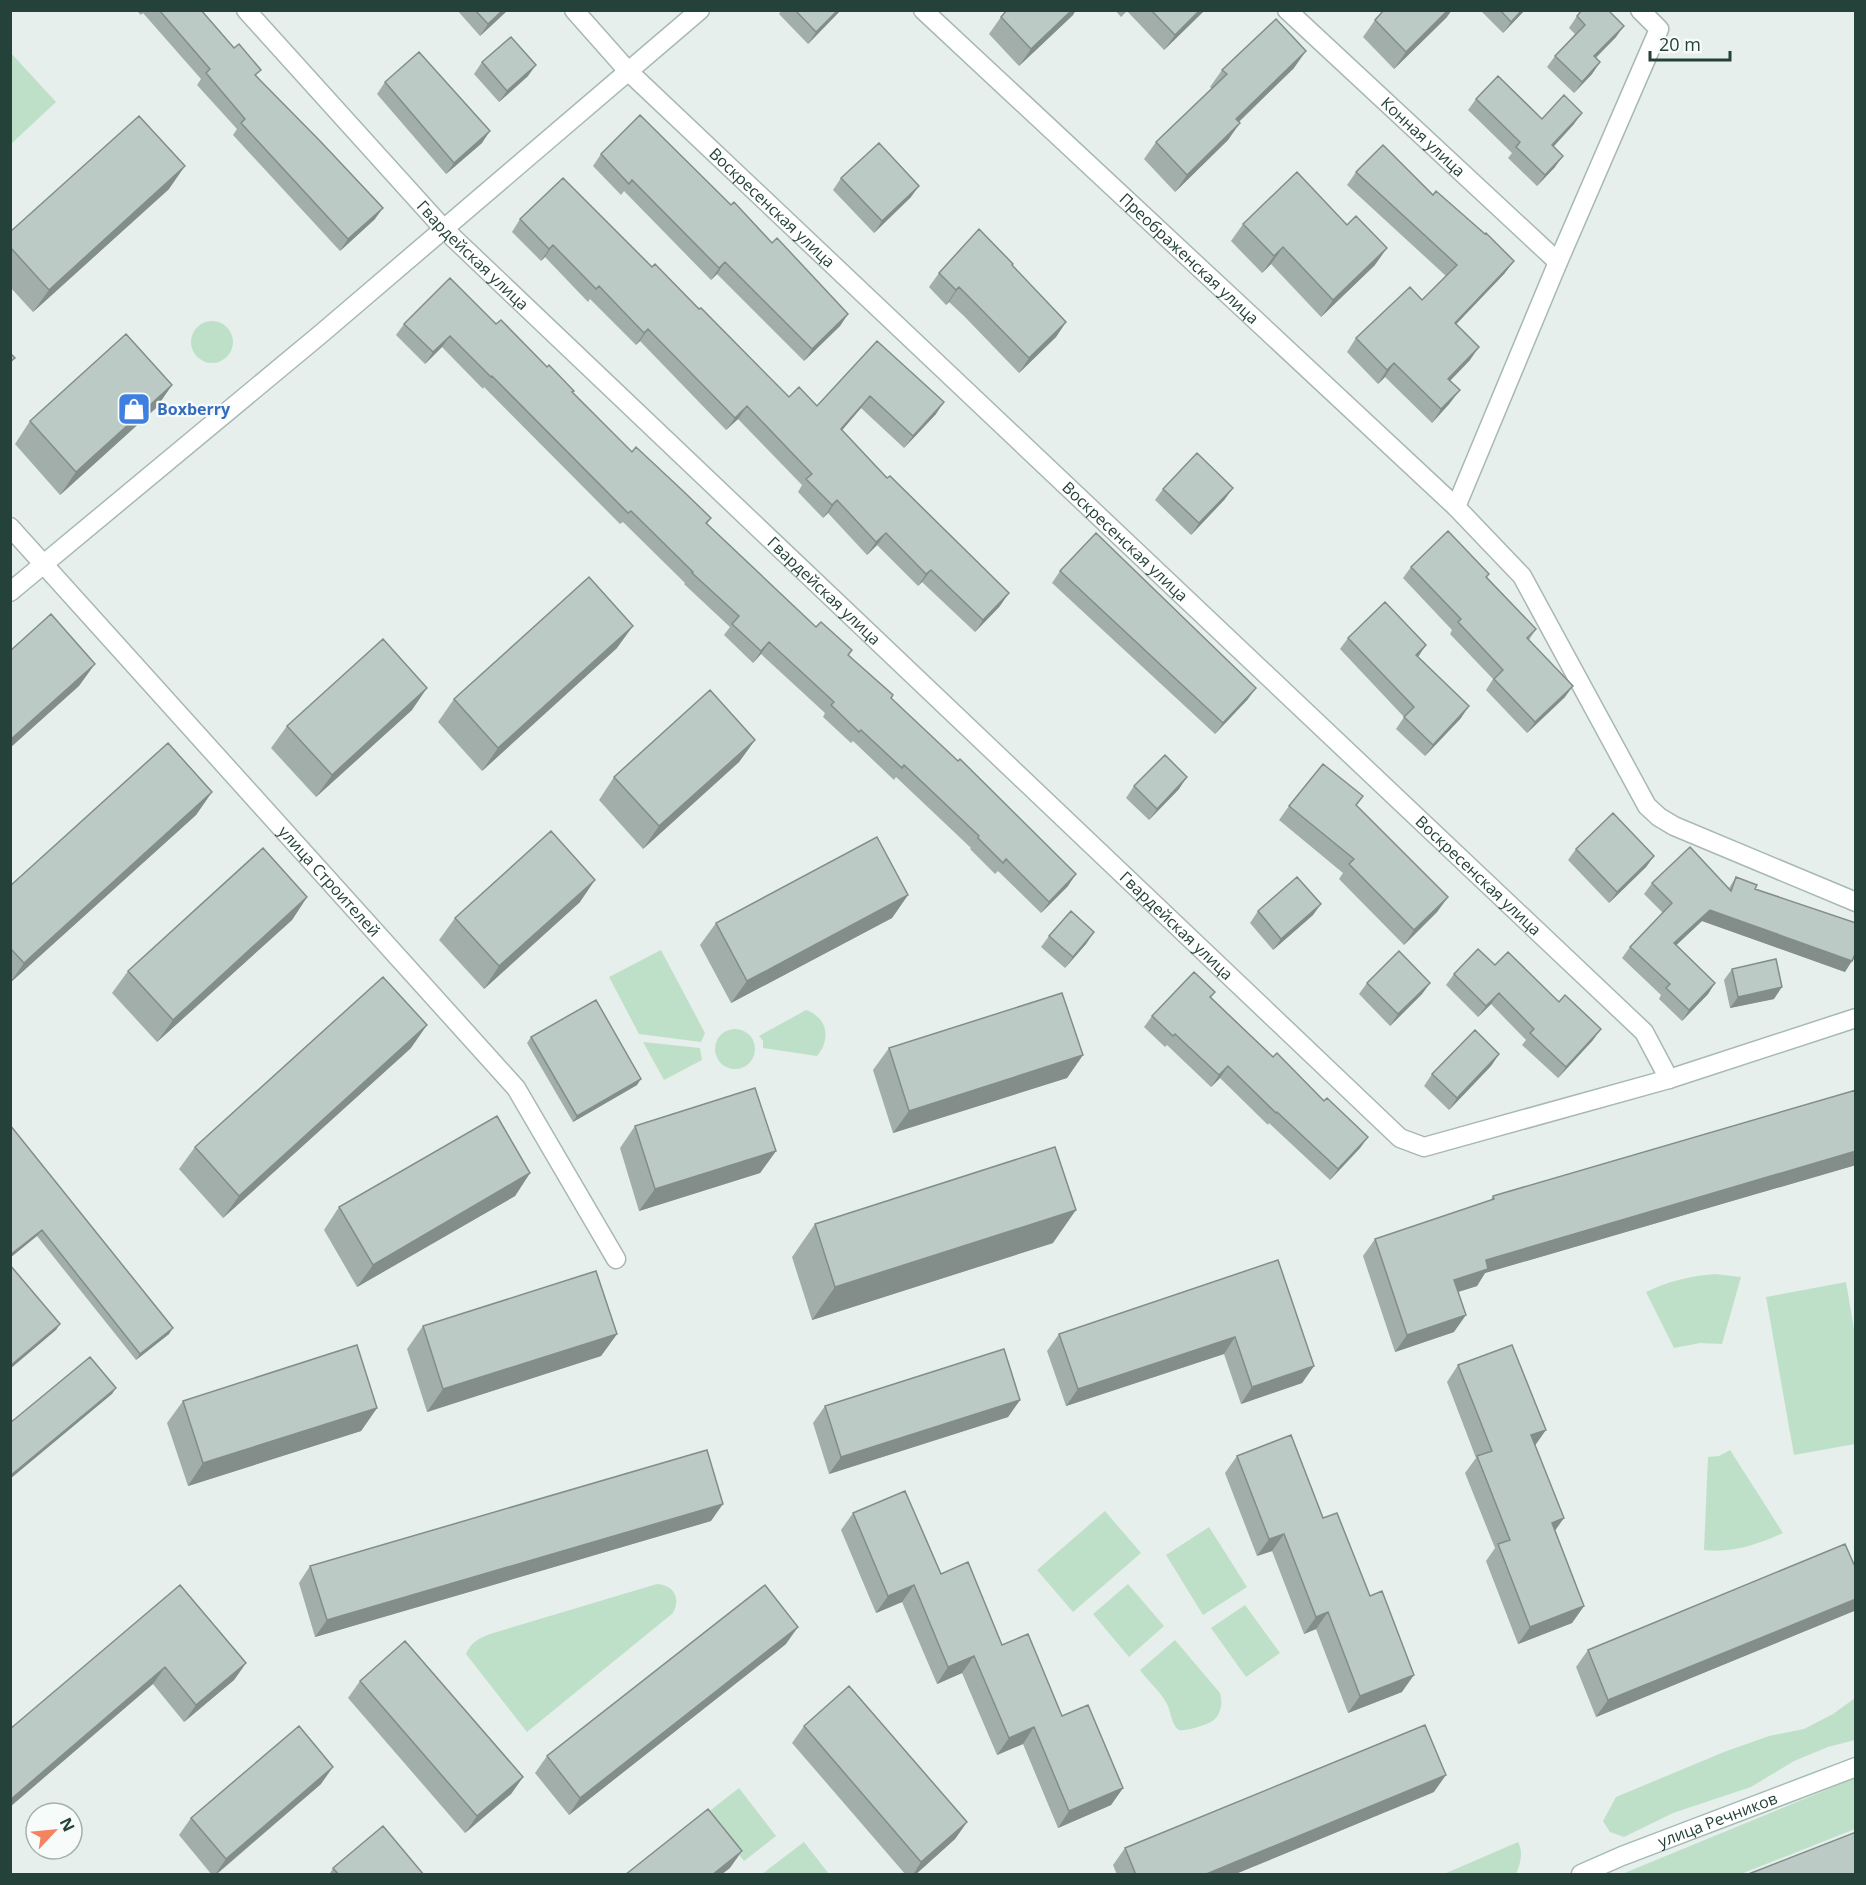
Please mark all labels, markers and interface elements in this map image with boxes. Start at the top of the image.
scale bar [1650,24,1730,62]
text: 20 m [1659,32,1701,56]
street label: Конная улица [1376,92,1470,181]
street label: Воскресенская улица [705,143,840,272]
street label: Преображенская улица [1115,188,1264,329]
street label: Гвардейская улица [412,195,534,315]
shop icon: Boxberry [116,391,152,427]
place label: Boxberry [157,398,231,420]
street label: Воскресенская улица [1058,477,1193,606]
street label: Гвардейская улица [763,531,886,650]
street label: Воскресенская улица [1411,810,1546,940]
street label: улица Строителей [274,821,385,941]
street label: Гвардейская улица [1115,866,1238,985]
street label: улица Речников [1655,1787,1780,1852]
north arrow [24,1801,84,1861]
text: N [55,1814,80,1835]

